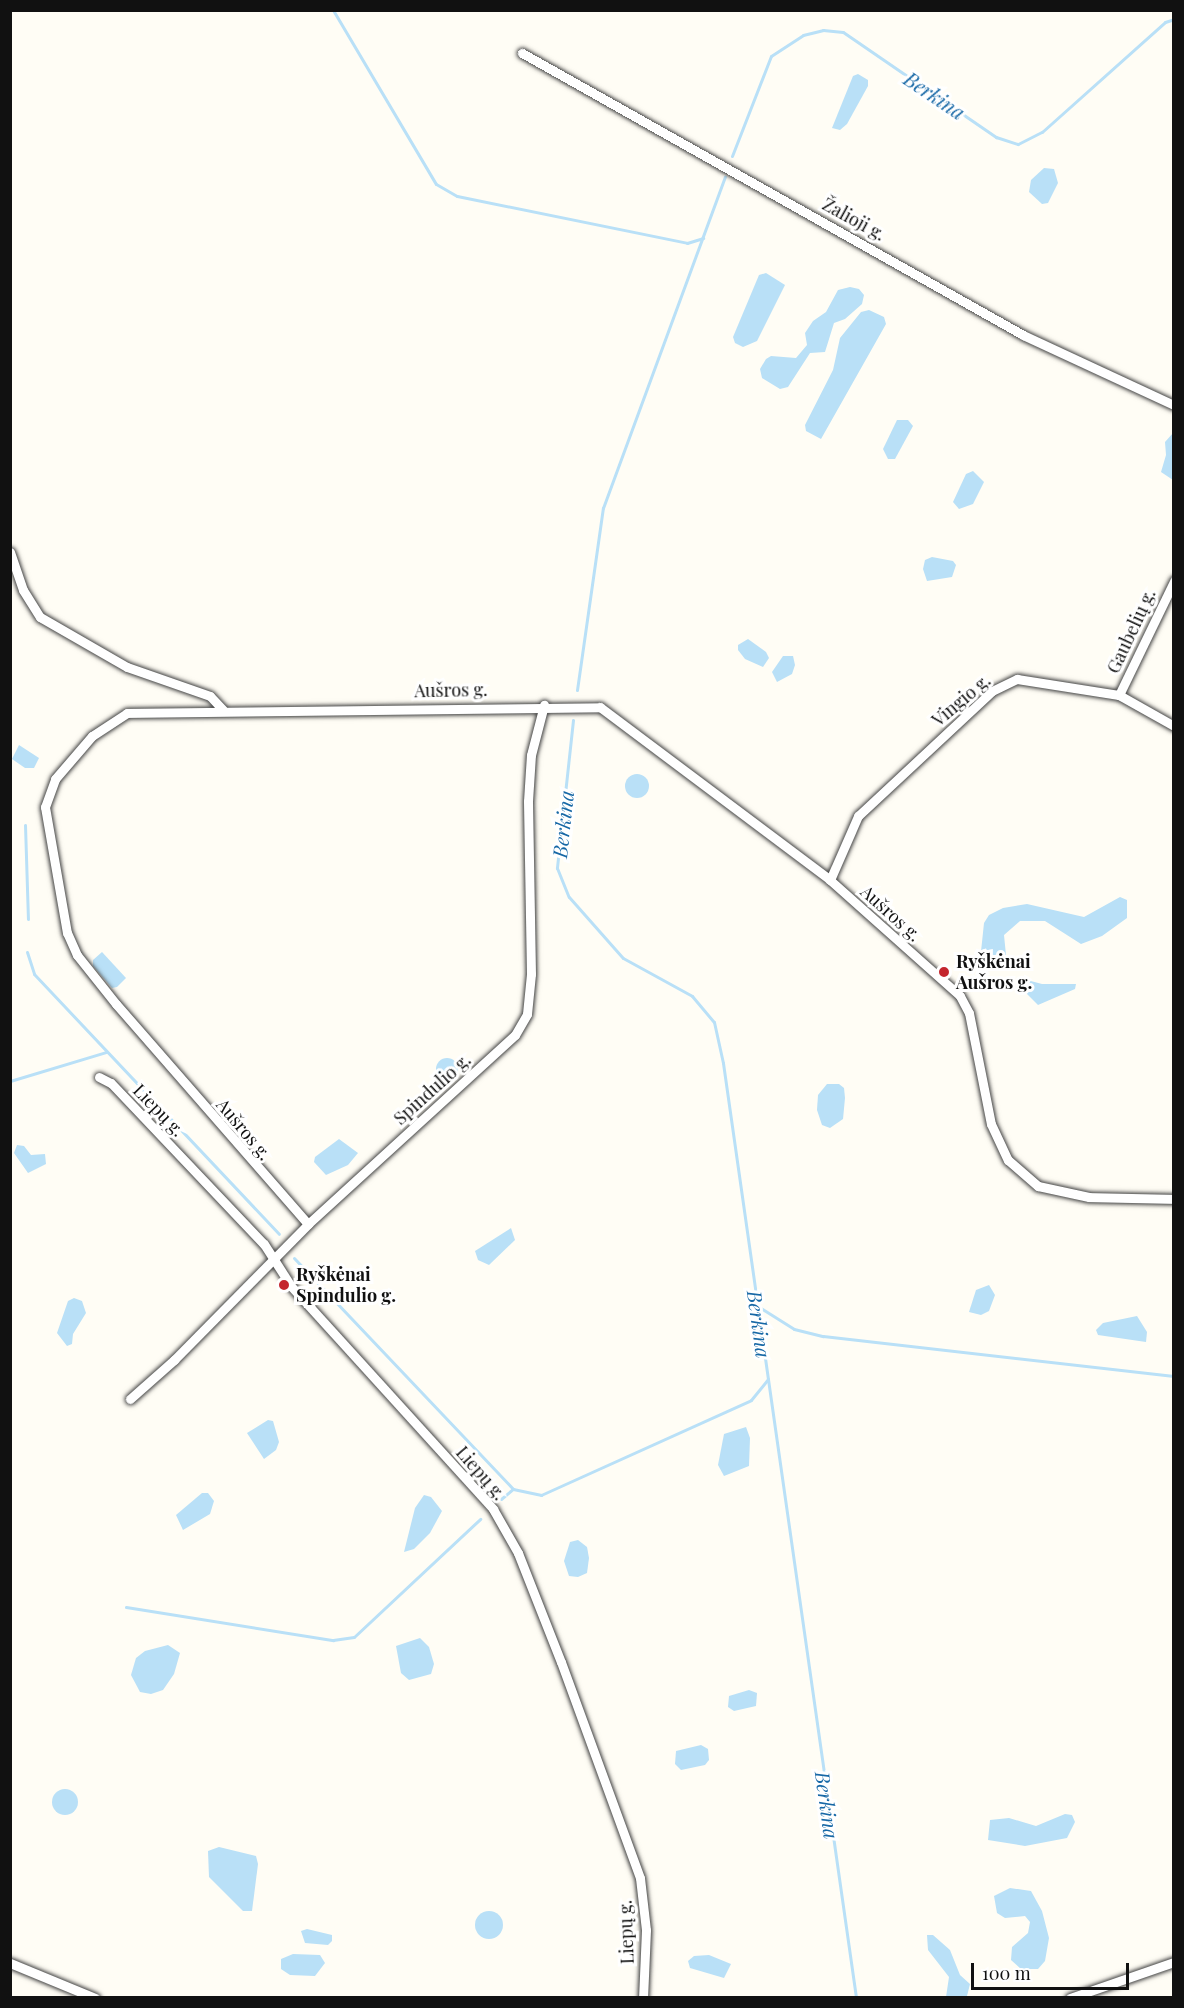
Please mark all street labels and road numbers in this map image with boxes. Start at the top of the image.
street label: Žalioji g. [819,193,889,245]
street label: Gaubelių g. [1102,585,1160,677]
street label: Vingio g. [927,669,995,731]
street label: Aušros g. [414,679,488,701]
street label: Aušros g. [857,880,925,946]
street label: Spindulio g. [389,1049,475,1129]
street label: Liepų g. [129,1079,189,1141]
street label: Aušros g. [212,1094,276,1164]
street label: Liepų g. [452,1442,510,1504]
street label: Liepų g. [614,1899,638,1965]

